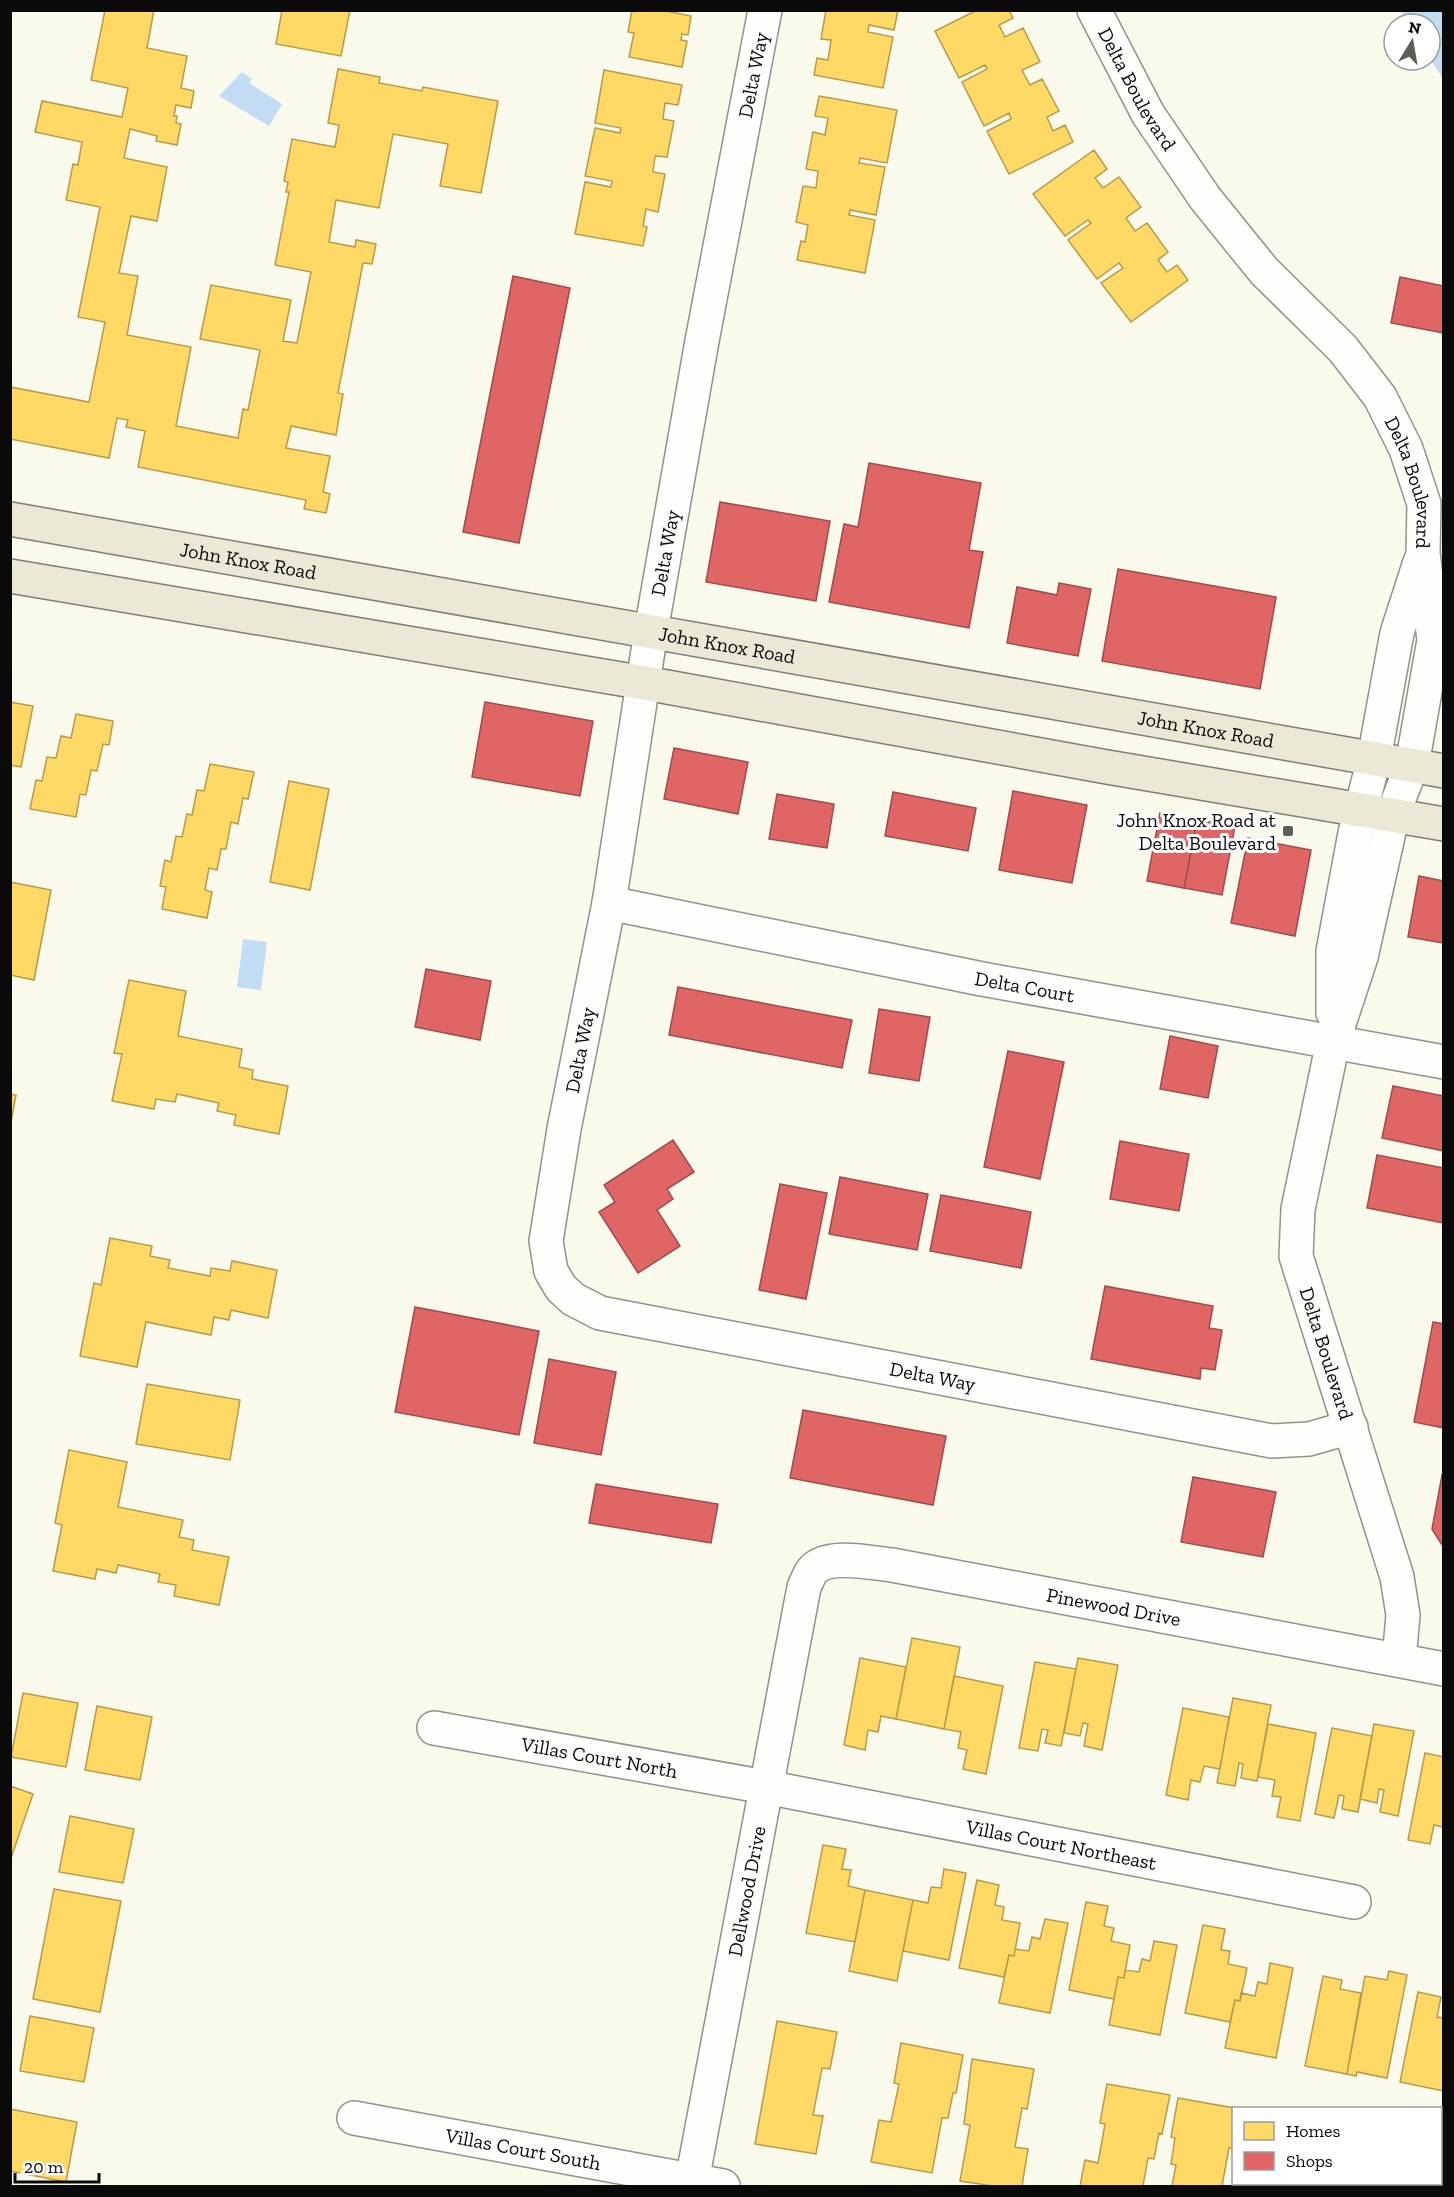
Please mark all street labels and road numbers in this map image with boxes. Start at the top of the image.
street label: Delta Boulevard [1093,23,1181,155]
street label: Delta Way [733,29,773,120]
street label: Delta Boulevard [1380,412,1436,549]
street label: Delta Way [646,507,685,598]
street label: John Knox Road [178,537,318,585]
street label: John Knox Road [657,621,797,669]
street label: John Knox Road [1136,705,1276,753]
street label: Delta Court [973,966,1077,1007]
street label: Delta Way [560,1004,600,1095]
street label: Delta Boulevard [1294,1284,1359,1423]
street label: Delta Way [888,1356,978,1396]
street label: Pinewood Drive [1045,1582,1183,1631]
street label: Villas Court North [518,1732,680,1783]
street label: Villas Court Northeast [963,1814,1159,1875]
street label: Dellwood Drive [723,1824,771,1958]
street label: Villas Court South [443,2123,604,2175]

